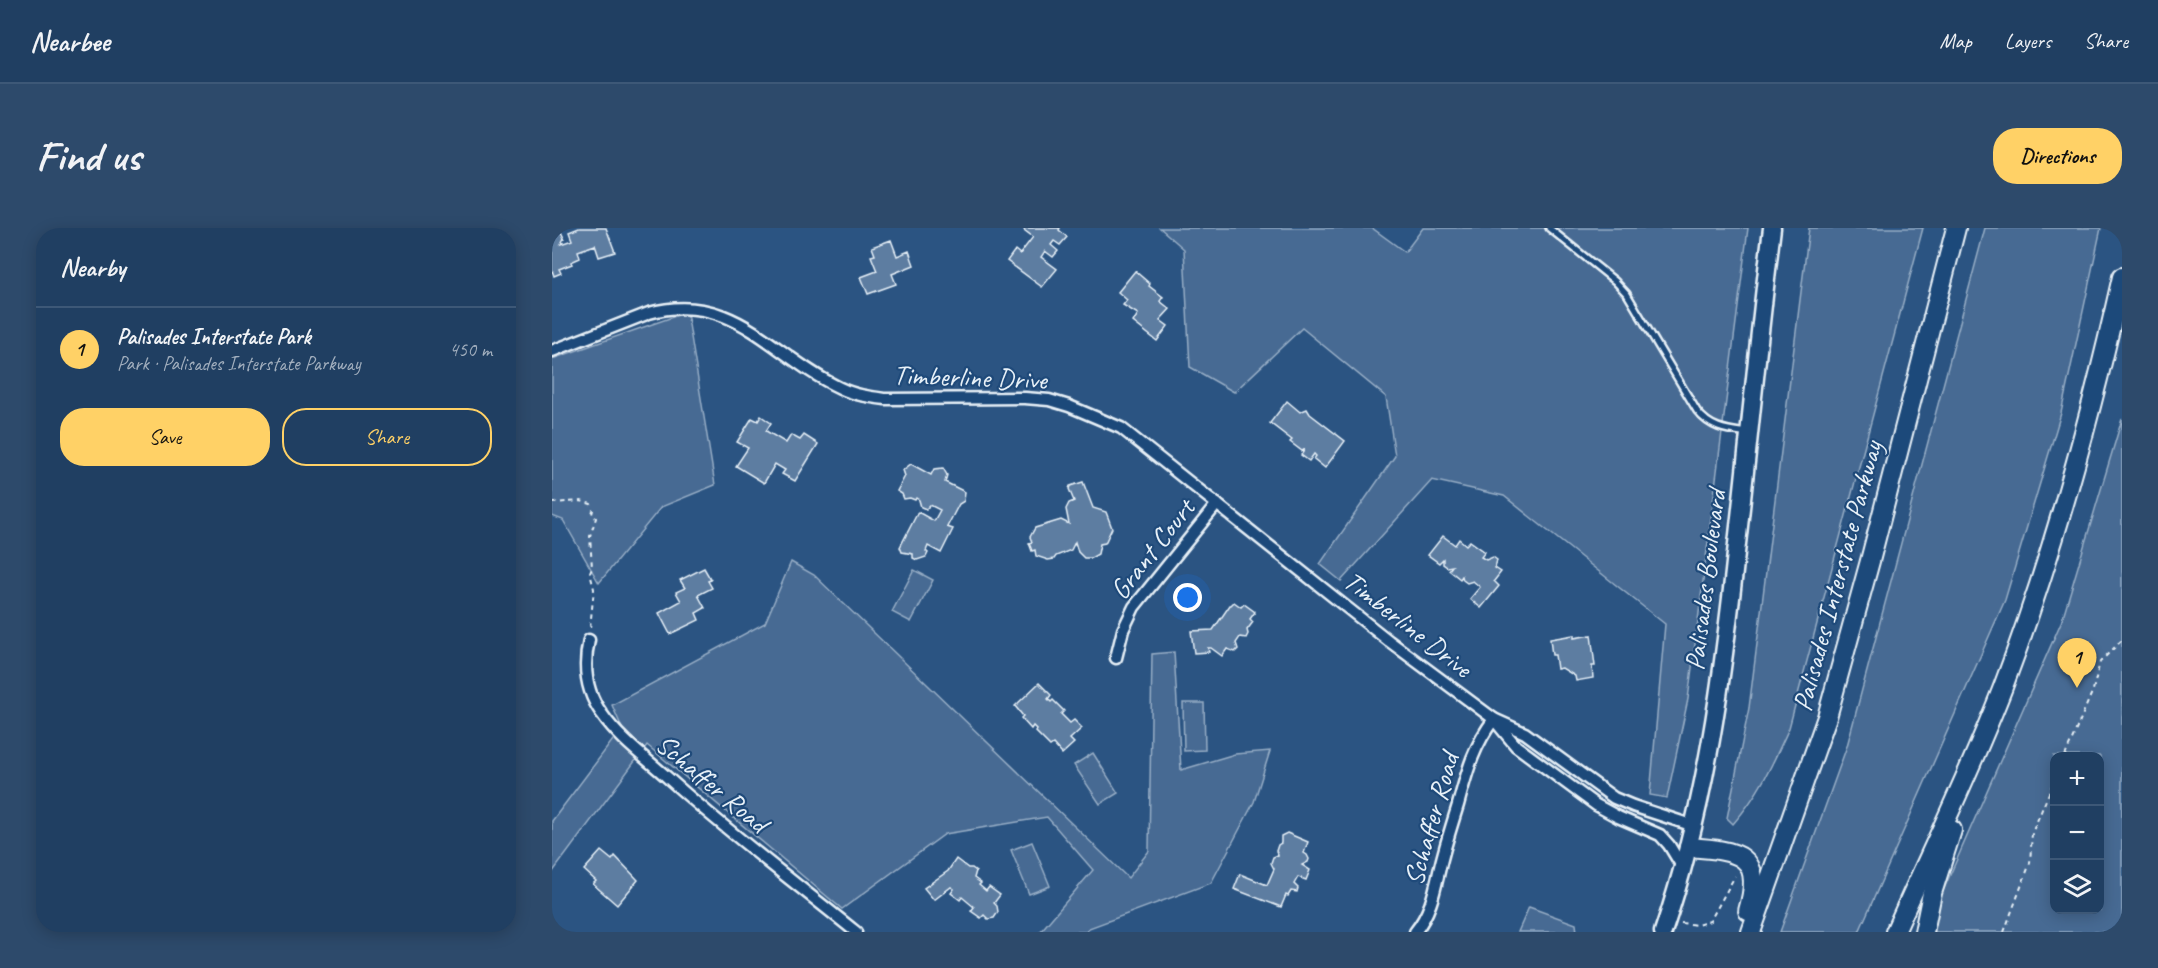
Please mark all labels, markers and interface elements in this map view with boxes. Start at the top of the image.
text: Nearbee [30,24,110,59]
text: Map [1939,28,1972,54]
text: Layers [2005,28,2051,54]
text: Share [2084,28,2128,54]
button: Directions [1993,128,2122,184]
text: Find us [36,130,141,183]
text: Nearby [60,251,125,284]
text: Palisades Interstate Park [117,323,311,351]
text: 1 [75,337,84,362]
text: 450 m [449,337,492,362]
text: Park · Palisades Interstate Parkway [117,351,361,376]
street label: Timberline Drive [893,357,1049,397]
button: Save [60,408,270,466]
button: Share [282,408,492,466]
street label: Palisades Interstate Parkway [1784,435,1890,715]
street label: Palisades Boulevard [1677,484,1734,672]
street label: Grant Court [1102,490,1204,606]
street label: Timberline Drive [1337,563,1481,686]
your location [1173,583,1202,612]
pin: 1 [2058,638,2096,688]
street label: Schaffer Road [649,726,778,843]
street label: Schaffer Road [1395,745,1468,889]
map controls [2050,752,2104,914]
button: + [2050,752,2104,806]
button: − [2050,806,2104,860]
button: layers [2050,860,2104,914]

